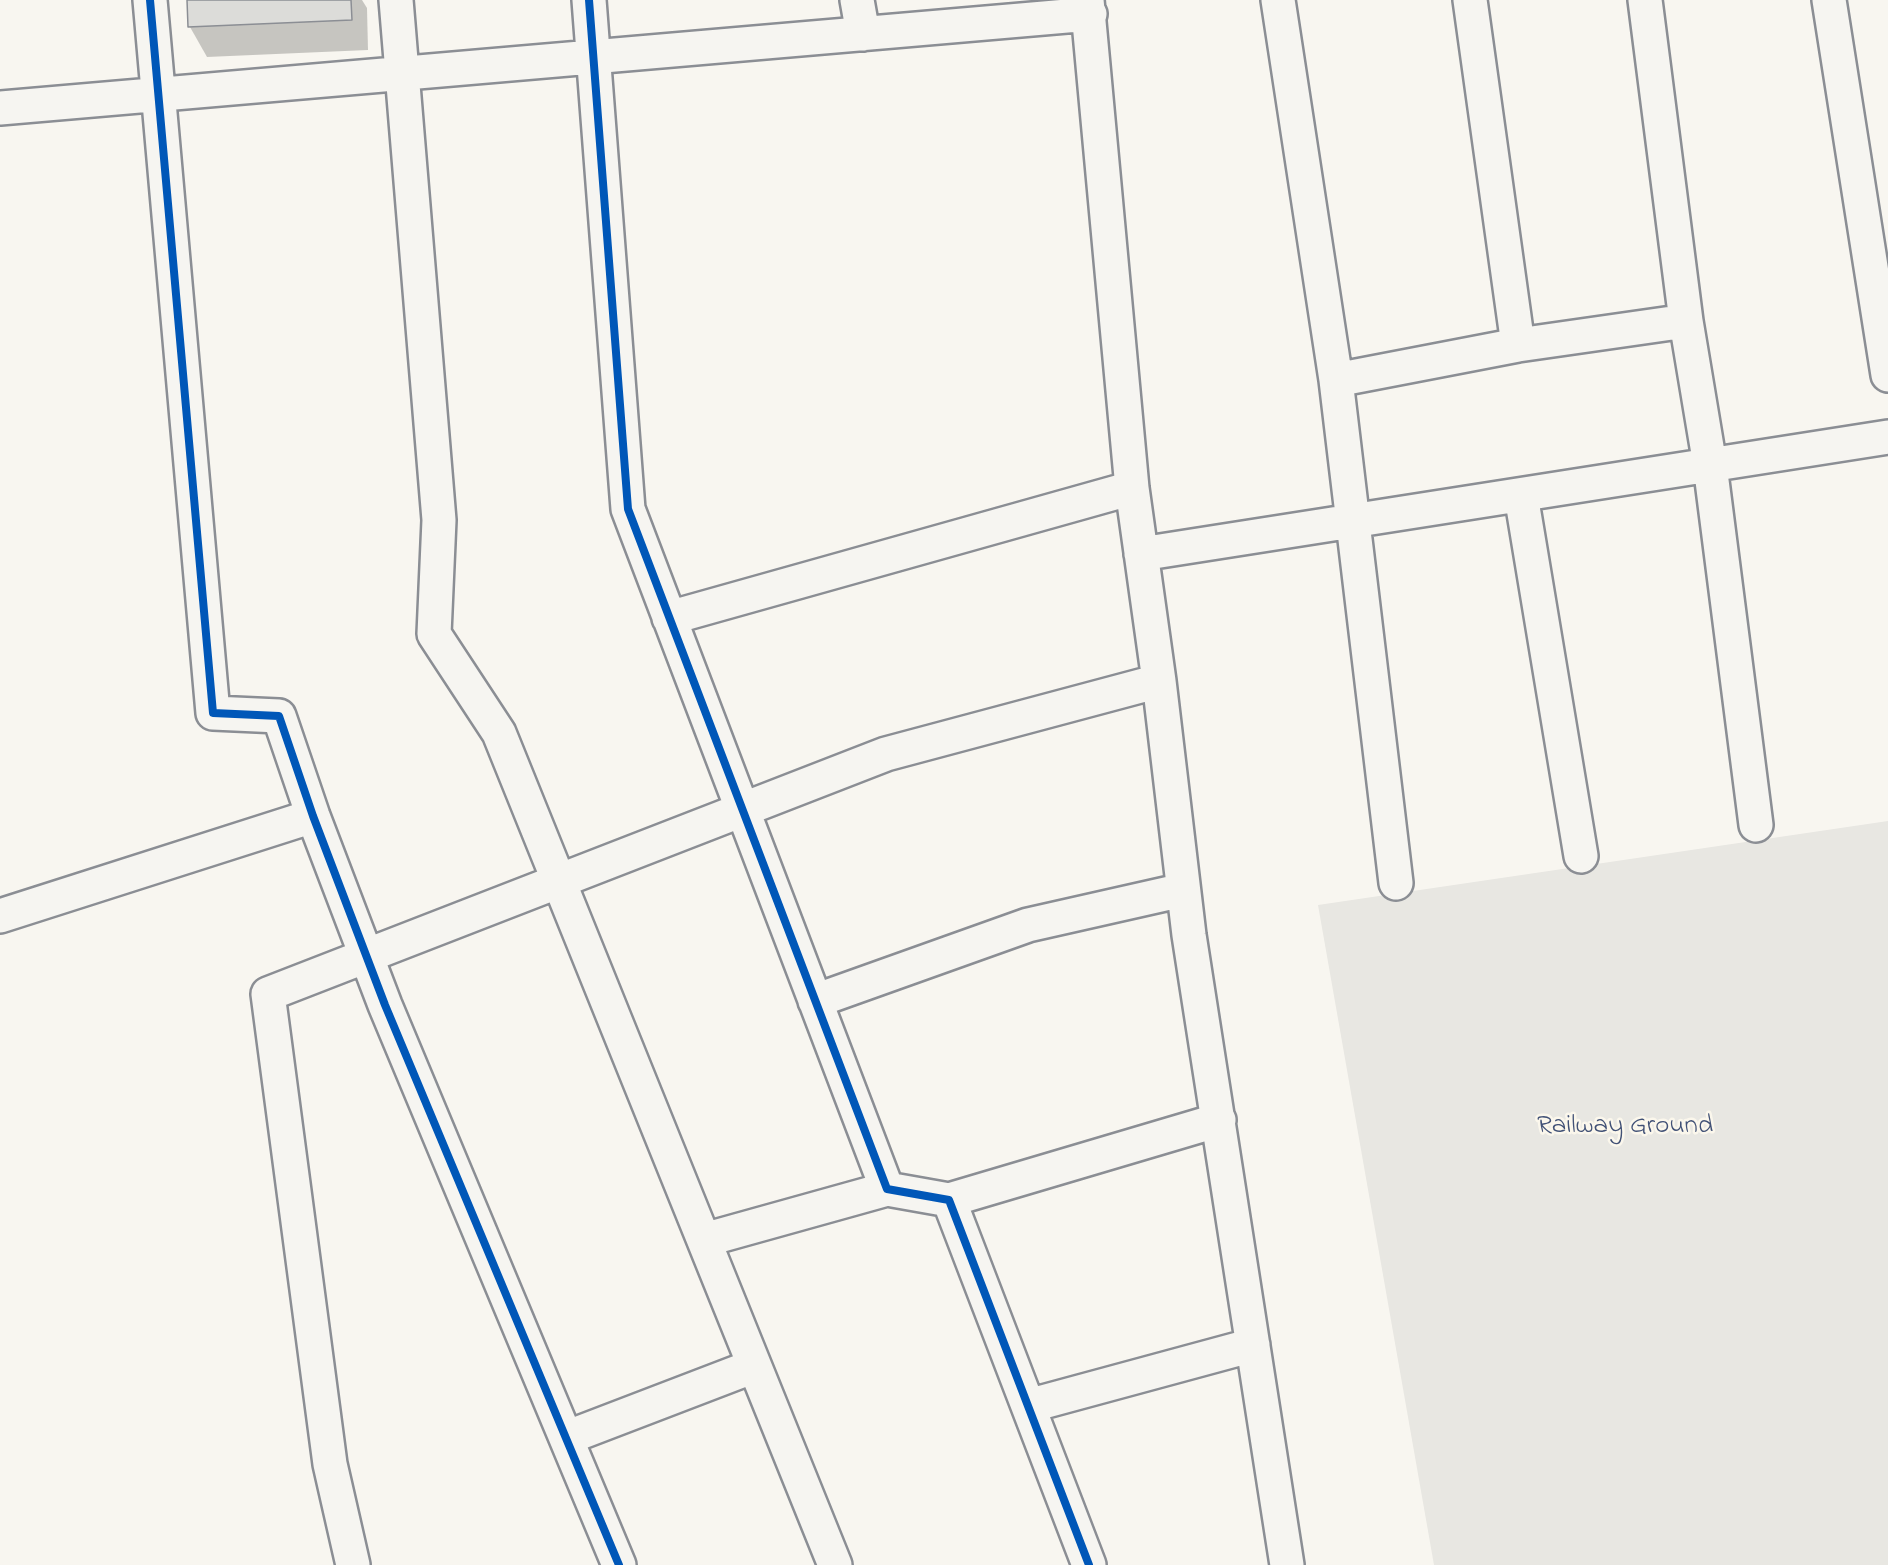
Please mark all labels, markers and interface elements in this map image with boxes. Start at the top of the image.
park label: Railway Ground [1537,1112,1713,1144]

